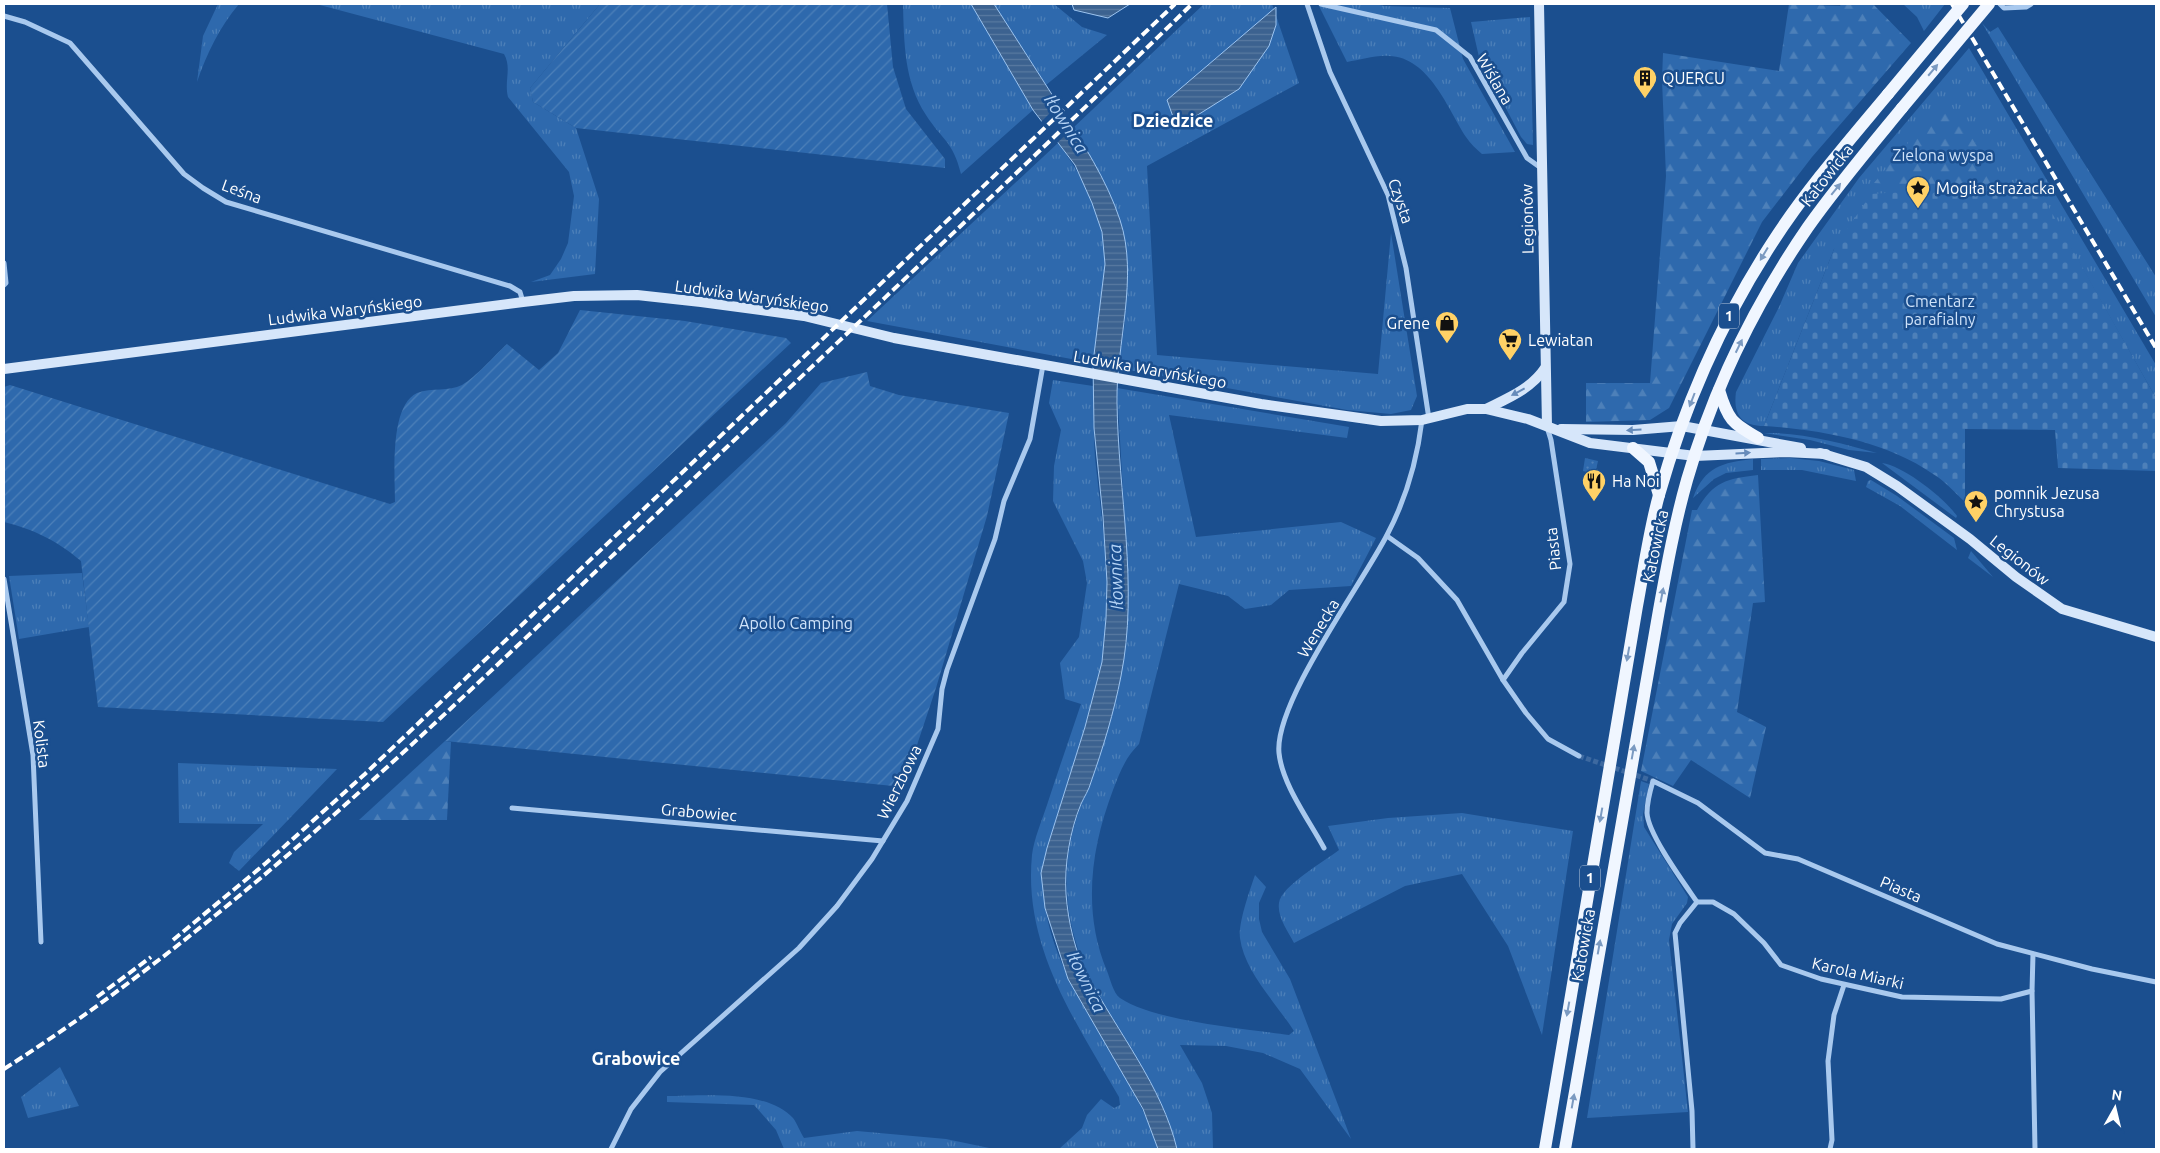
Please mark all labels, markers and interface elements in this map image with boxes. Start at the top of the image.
street label: Wiślana [1473,50,1517,108]
building icon: QUERCU [1632,65,1658,99]
one-way arrow [1927,65,1939,77]
place label: QUERCU [1662,69,1725,87]
water label: Iłownica [1041,90,1093,157]
district label: Dziedzice [1133,110,1213,130]
street label: Katowicka [1797,140,1857,210]
park label: Zielona wyspa [1892,146,1994,164]
street label: Leśna [220,175,264,207]
place icon: Mogiła strażacka [1905,175,1931,209]
street label: Czysta [1385,176,1417,226]
place label: Mogiła strażacka [1936,179,2055,197]
street label: Legionów [1517,183,1537,254]
one-way arrow [1831,183,1842,196]
one-way arrow [1760,248,1769,261]
street label: Ludwika Waryńskiego [674,276,830,316]
street label: Ludwika Waryńskiego [267,292,423,328]
park label: Cmentarz parafialny [1905,292,1976,328]
road number: 1 [1719,304,1739,328]
shop icon: Grene [1434,310,1460,344]
place label: Grene [1387,314,1430,332]
supermarket icon: Lewiatan [1497,327,1523,361]
place label: Lewiatan [1528,331,1593,349]
one-way arrow [1735,339,1743,353]
street label: Ludwika Waryńskiego [1072,347,1228,391]
one-way arrow [1511,388,1526,396]
one-way arrow [1688,393,1696,407]
one-way arrow [1625,426,1641,434]
one-way arrow [1735,448,1751,456]
restaurant icon: Ha Noi [1581,468,1607,502]
place label: Ha Noi [1612,472,1660,490]
place label: pomnik Jezusa Chrystusa [1994,484,2100,520]
place icon: pomnik Jezusa Chrystusa [1963,489,1989,523]
street label: Katowicka [1639,508,1671,584]
street label: Piasta [1542,527,1564,571]
street label: Legionów [1987,531,2054,589]
water label: Iłownica [1104,543,1126,610]
one-way arrow [1658,586,1666,602]
street label: Wenecka [1294,595,1342,661]
park label: Apollo Camping [739,614,853,632]
one-way arrow [1624,647,1632,663]
street label: Kolista [30,719,54,769]
street label: Wierzbowa [873,742,925,822]
one-way arrow [1629,745,1637,760]
street label: Grabowiec [660,800,738,824]
one-way arrow [1597,807,1605,823]
road number: 1 [1580,866,1600,890]
street label: Piasta [1878,872,1924,906]
street label: Katowicka [1568,907,1598,983]
one-way arrow [1596,938,1604,954]
water label: Iłownica [1063,947,1110,1016]
street label: Karola Miarki [1810,954,1906,992]
one-way arrow [1564,1002,1572,1018]
district label: Grabowice [592,1048,680,1068]
north arrow [2090,1083,2140,1133]
text: N [2111,1086,2123,1104]
one-way arrow [1570,1093,1578,1109]

